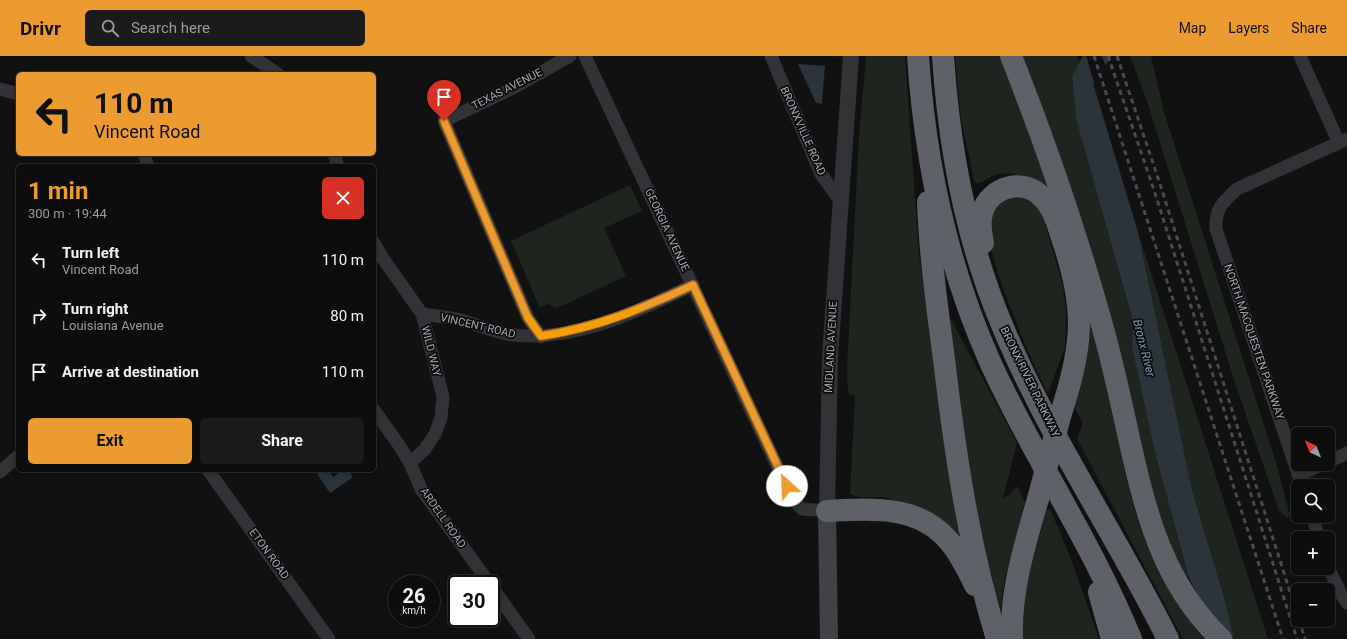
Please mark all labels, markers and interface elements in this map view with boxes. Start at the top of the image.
search box [85,10,365,46]
text: Drivr [20,17,61,40]
icon: search [99,17,121,39]
text: Search here [131,19,210,37]
text: Map [1179,20,1206,36]
text: Layers [1228,20,1269,36]
text: Share [1291,20,1327,36]
street label: TEXAS AVENUE [470,66,544,112]
pin [427,80,461,121]
street label: BRONXVILLE ROAD [778,85,828,177]
icon: arrive [433,86,455,108]
text: 110 m [94,87,173,120]
icon: left [28,88,80,140]
text: Vincent Road [94,121,200,142]
text: 1 min [28,177,88,205]
button: close [322,177,364,219]
street label: GEORGIA AVENUE [642,187,692,273]
text: 300 m · 19:44 [28,206,107,221]
text: Turn left [62,244,119,262]
icon: left [28,249,50,271]
text: 110 m [322,251,364,269]
text: Vincent Road [62,262,139,277]
street label: NORTH MACQUESTEN PARKWAY [1221,263,1287,422]
text: Turn right [62,300,128,318]
street label: MIDLAND AVENUE [822,301,840,393]
icon: right [28,305,50,327]
text: 80 m [330,307,364,325]
street label: VINCENT ROAD [439,311,517,341]
text: Louisiana Avenue [62,318,164,333]
water label: Bronx River [1130,318,1158,379]
street label: WILD WAY [418,324,444,378]
street label: BRONX RIVER PARKWAY [998,325,1063,440]
icon: arrive [28,361,50,383]
text: Arrive at destination [62,363,199,381]
text: 110 m [322,363,364,381]
button: Exit [28,418,192,464]
button: Share [200,418,364,464]
north arrow [1291,427,1335,471]
map controls [1291,427,1335,627]
position arrow [766,465,808,507]
button: search [1291,479,1335,523]
street label: ARDELL ROAD [417,485,469,551]
street label: ETON ROAD [246,526,292,582]
button: + [1291,531,1335,575]
speed limit sign: 30 [448,575,500,627]
button: − [1291,583,1335,627]
text: 26 [403,584,425,608]
text: km/h [402,605,426,616]

